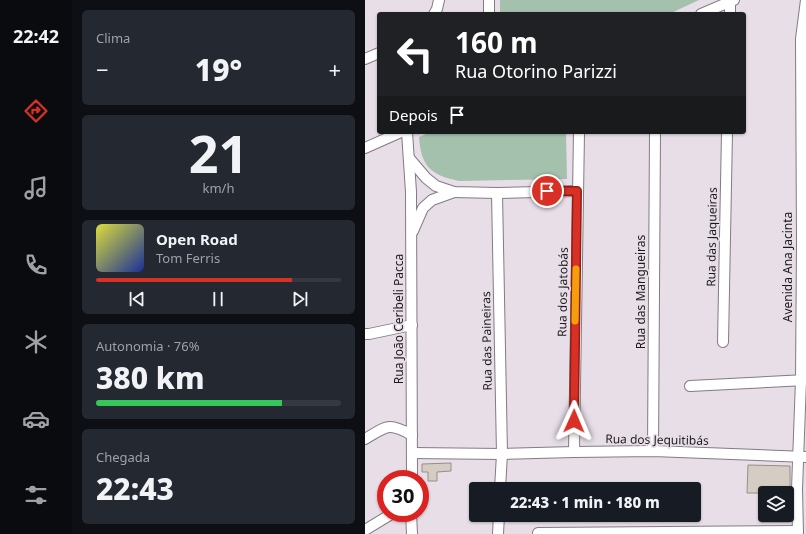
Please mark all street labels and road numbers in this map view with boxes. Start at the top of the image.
street label: Rua das Jaqueiras [702,187,721,287]
street label: Avenida Ana Jacinta [779,212,796,322]
street label: Rua das Mangueiras [632,234,649,349]
street label: Rua dos Jatobás [553,247,572,337]
street label: Rua João Ceribeli Pacca [390,254,407,384]
street label: Rua das Paineiras [477,291,496,391]
street label: Rua dos Jequitibás [605,430,709,449]

